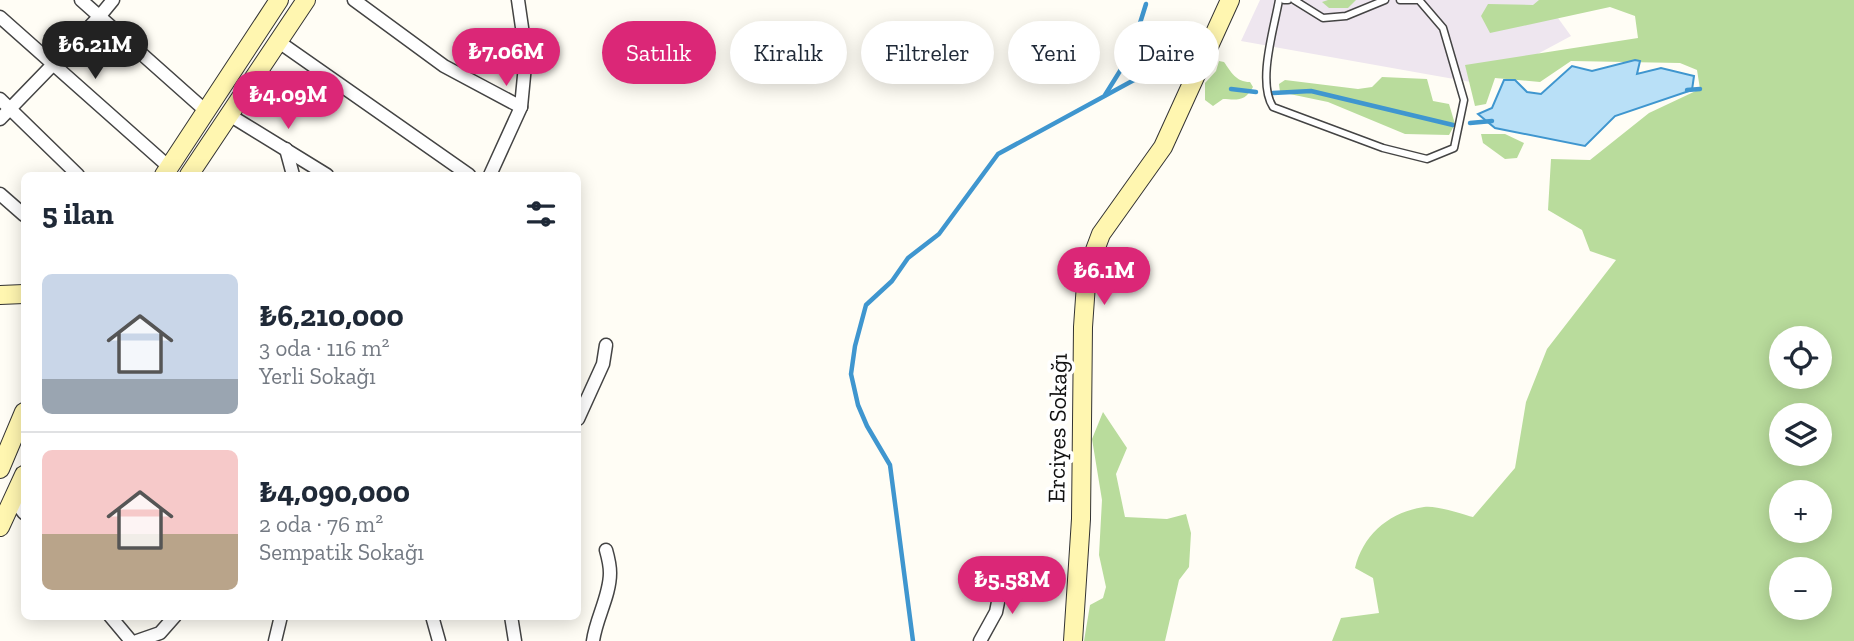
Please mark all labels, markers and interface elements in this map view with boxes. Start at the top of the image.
chip: Satılık [602,21,716,84]
chip: Kiralık [730,21,847,84]
chip: Filtreler [861,21,994,84]
chip: Yeni [1008,21,1100,84]
chip: Daire [1114,21,1219,84]
pin: ₺6.21M [38,22,152,81]
pin: ₺7.06M [449,28,563,88]
text: ₺6.21M [58,30,132,58]
text: ₺7.06M [468,37,544,65]
pin: ₺4.09M [231,72,345,131]
text: ₺4.09M [249,80,327,108]
icon: filters [522,195,560,233]
text: 5 ilan [42,196,114,232]
pin: ₺6.1M [1055,247,1153,307]
text: ₺6.1M [1073,256,1135,284]
text: ₺6,210,000 [259,298,404,334]
icon: home [98,302,182,386]
map controls [1769,326,1832,620]
button: locate [1769,326,1832,389]
text: 3 oda · 116 m² [259,334,389,362]
street label: Erciyes Sokağı [1041,353,1073,503]
text: Yerli Sokağı [259,362,376,390]
button: layers [1769,403,1832,466]
text: ₺4,090,000 [259,474,410,510]
icon: home [98,478,182,562]
button: + [1769,480,1832,543]
text: 2 oda · 76 m² [259,510,383,538]
text: Sempatik Sokağı [259,538,424,566]
pin: ₺5.58M [955,556,1069,616]
button: − [1769,557,1832,620]
text: ₺5.58M [974,565,1050,593]

